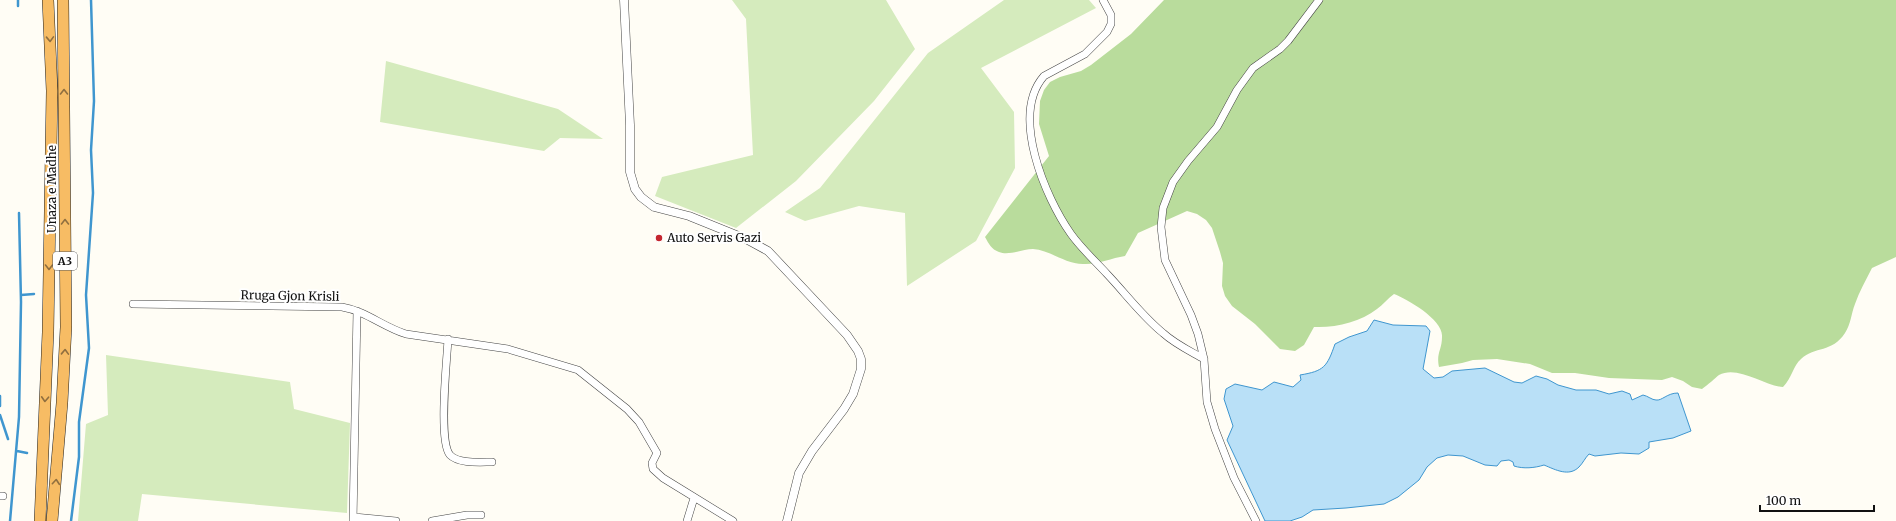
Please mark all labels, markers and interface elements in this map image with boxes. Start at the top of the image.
one-way arrow [46,36,54,42]
one-way arrow [60,89,68,95]
street label: Unaza e Madhe [44,145,59,233]
one-way arrow [61,219,69,225]
place label: Auto Servis Gazi [666,230,761,245]
marker: Auto Servis Gazi [654,233,664,243]
road number: A3 [53,252,77,270]
one-way arrow [44,264,53,270]
street label: Rruga Gjon Krisli [240,287,340,304]
one-way arrow [60,349,69,355]
one-way arrow [41,396,49,402]
one-way arrow [51,479,60,485]
scale bar [1760,487,1874,513]
text: 100 m [1766,493,1801,508]

